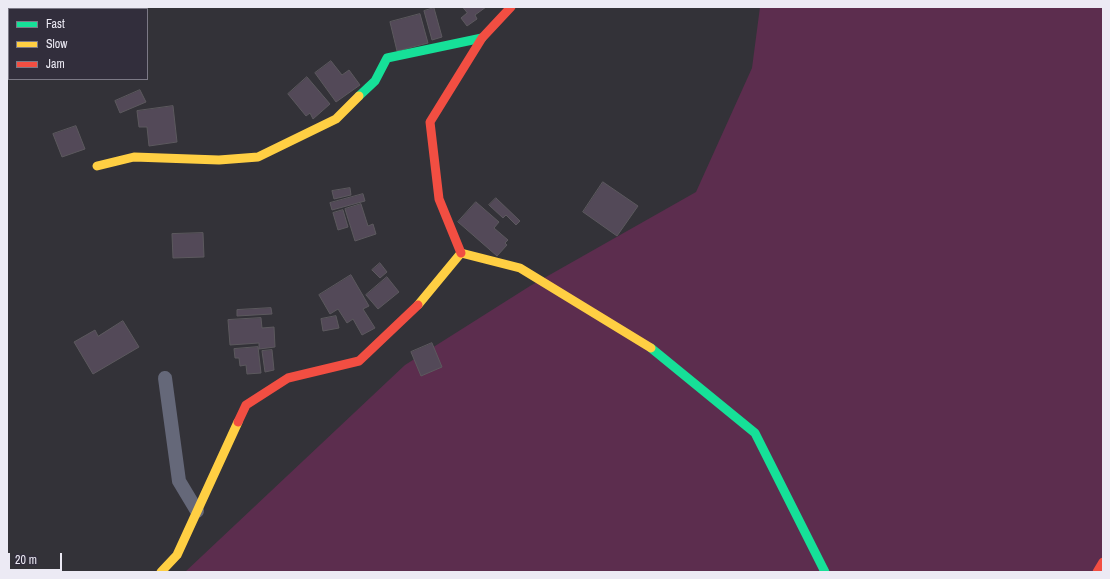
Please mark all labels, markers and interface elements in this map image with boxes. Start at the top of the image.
legend [8,8,148,80]
text: Fast [46,16,65,32]
text: Slow [46,36,67,52]
text: Jam [46,56,65,72]
scale bar [10,545,64,571]
text: 20 m [15,552,37,568]

